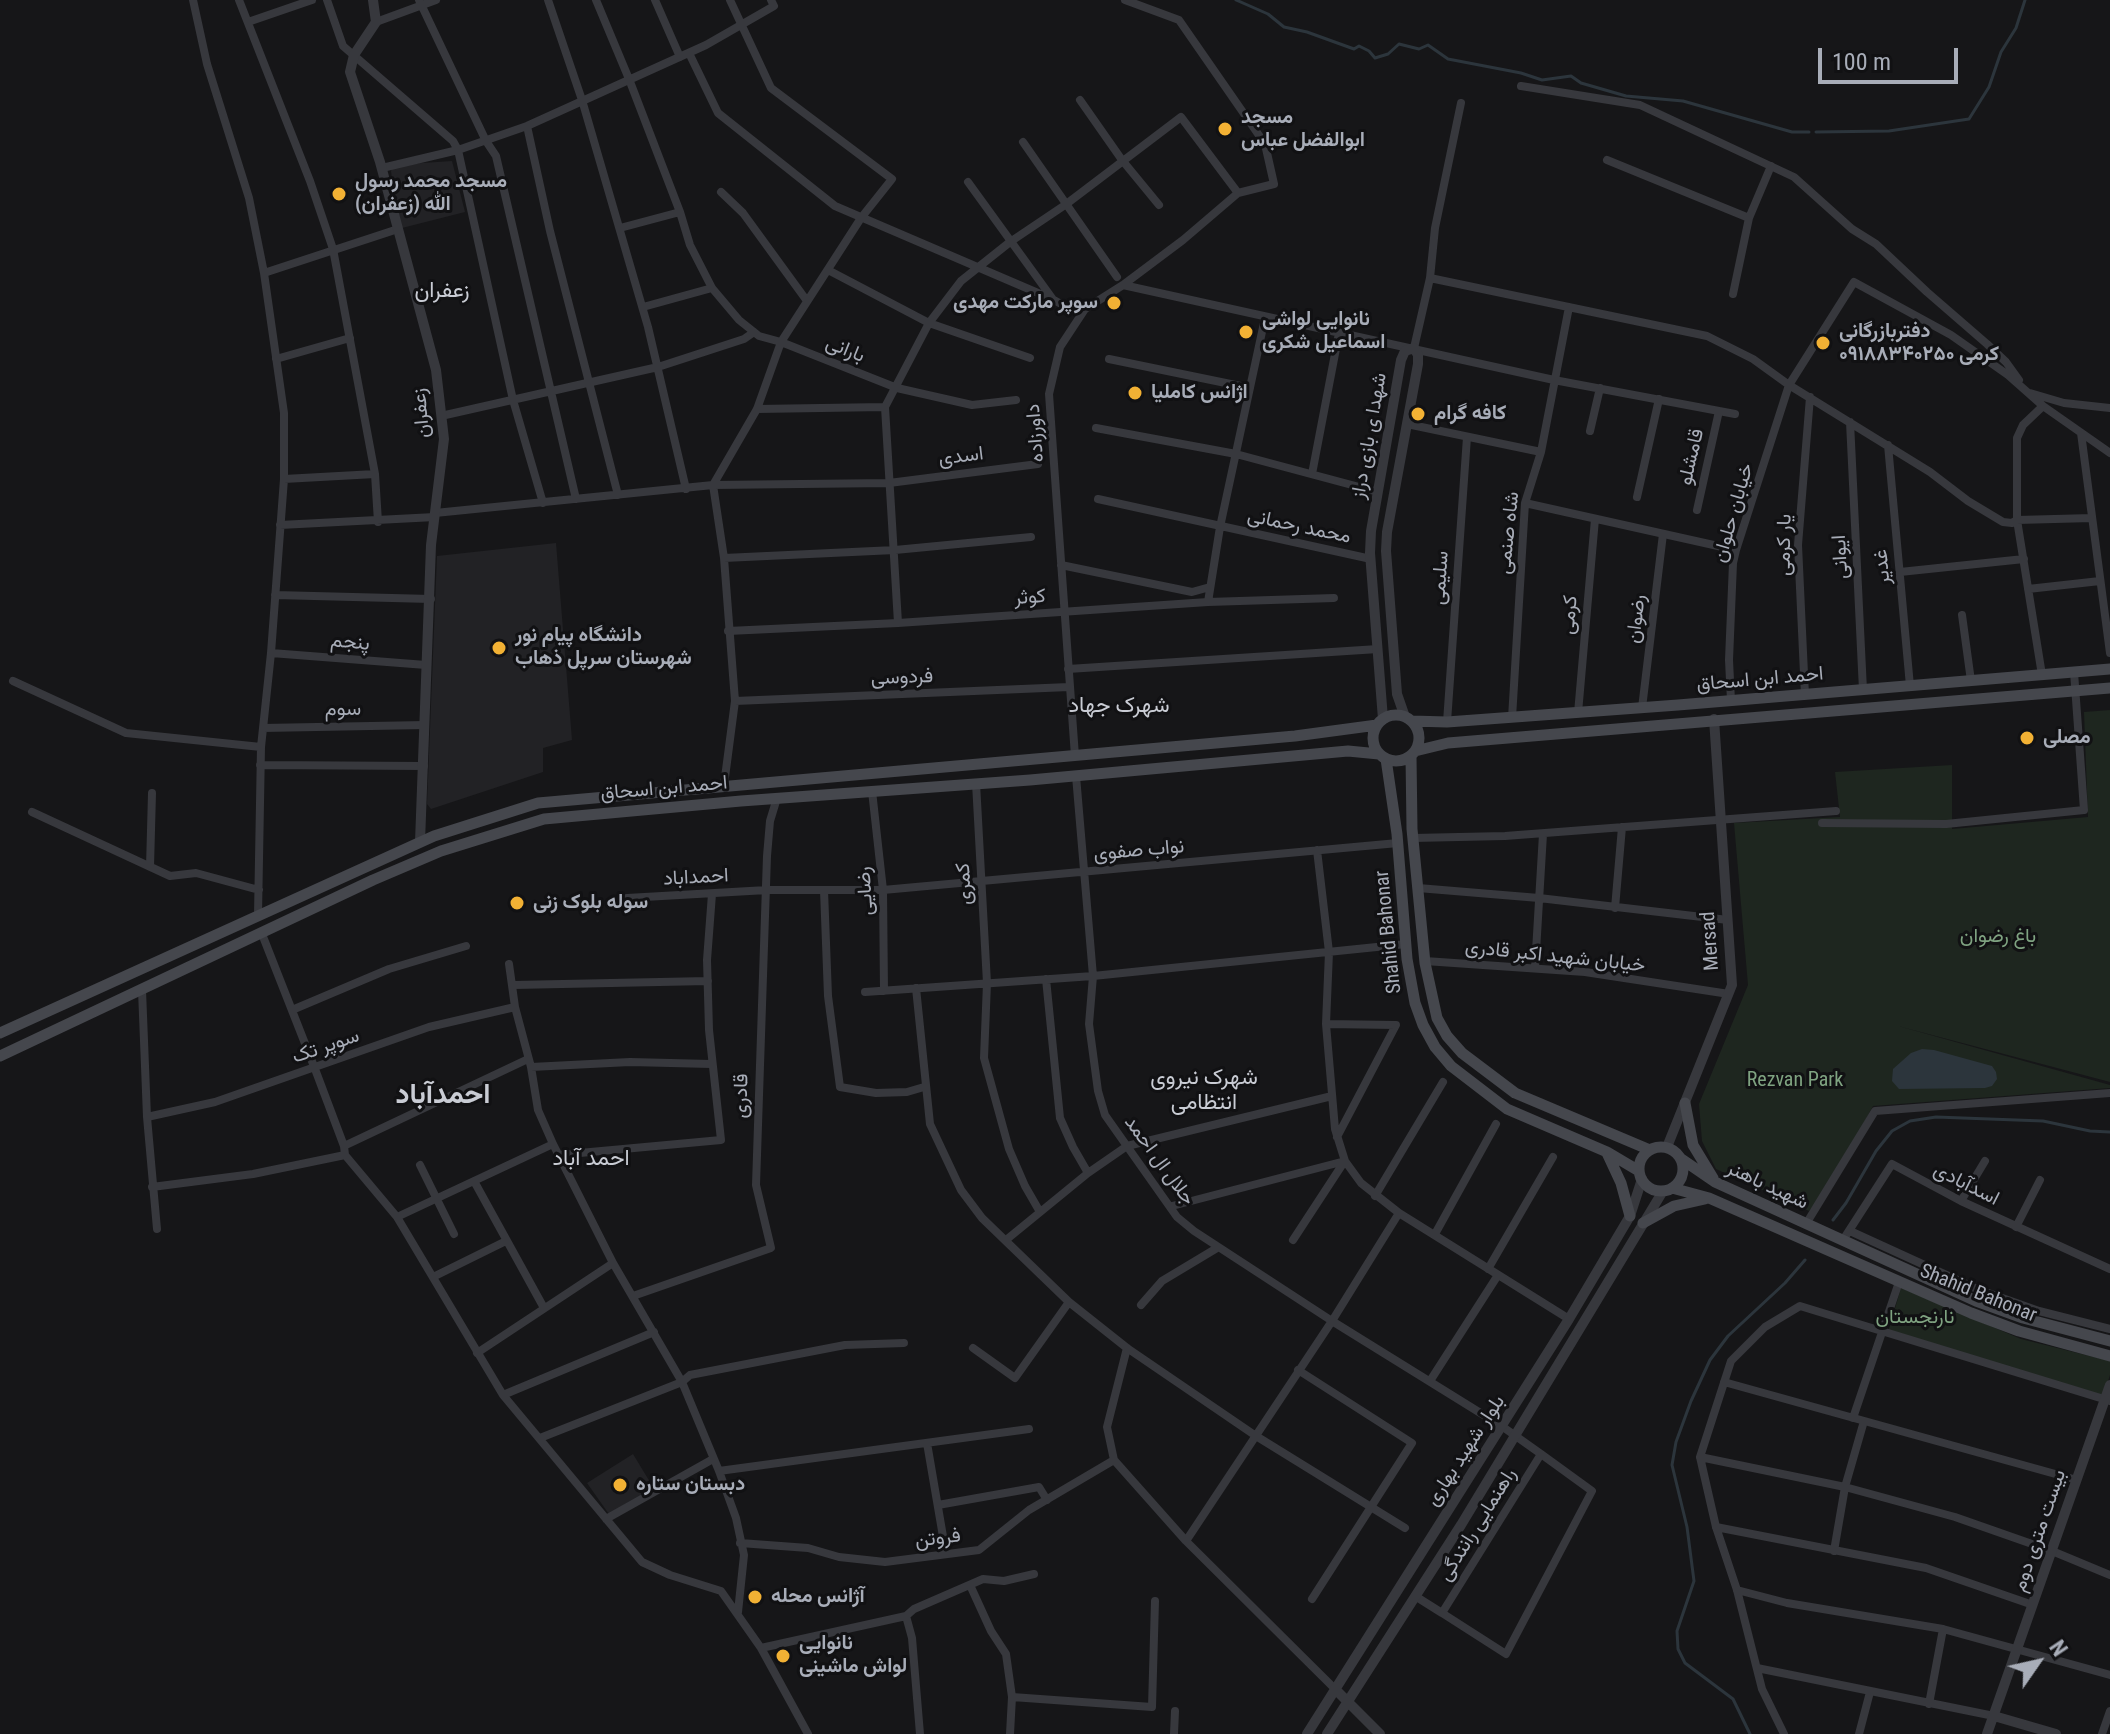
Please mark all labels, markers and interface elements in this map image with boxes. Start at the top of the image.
scale bar [1822,32,1962,82]
text: 100 m [1832,48,1891,76]
place label: مسجد ابوالفضل عباس [1241,106,1365,153]
marker: مسجد ابوالفضل عباس [1216,120,1234,138]
place label: مسجد محمد رسول الله (زعفران) [355,170,507,217]
marker: مسجد محمد رسول الله (زعفران) [330,185,348,203]
district label: زعفران [414,278,470,304]
place label: سوپر مارکت مهدی [953,291,1098,315]
marker: سوپر مارکت مهدی [1105,294,1123,312]
place label: نانوایی لواشی اسماعیل شکری [1262,308,1385,355]
place label: دفتربازرگانی کرمی ۰۹۱۸۸۳۴۰۲۵۰ [1839,320,1999,367]
marker: نانوایی لواشی اسماعیل شکری [1237,323,1255,341]
street label: بارانی [822,331,868,369]
marker: دفتربازرگانی کرمی ۰۹۱۸۸۳۴۰۲۵۰ [1814,334,1832,352]
street label: شهدا ی بازی دراز [1347,371,1393,501]
place label: اژانس کاملیا [1151,381,1248,405]
marker: اژانس کاملیا [1126,384,1144,402]
street label: زعفران [408,387,436,439]
place label: کافه گرام [1434,402,1506,426]
street label: داورزاده [1022,403,1050,463]
marker: کافه گرام [1409,405,1427,423]
street label: قامشلو [1674,426,1710,488]
street label: اسدی [937,442,985,472]
street label: خیابان حلوان [1708,461,1760,565]
street label: شاه صنمی [1493,490,1525,576]
street label: محمد رحمانی [1245,504,1353,550]
street label: یار کرمی [1772,514,1798,576]
street label: ایوانی [1828,534,1854,580]
street label: غدیر [1869,548,1897,586]
street label: سلیمی [1427,550,1455,606]
street label: کوثر [1013,585,1047,611]
street label: رضوان [1622,593,1652,645]
street label: کرمی [1556,594,1584,636]
place label: دانشگاه پیام نور شهرستان سرپل ذهاب [515,624,692,671]
street label: پنجم [329,629,371,657]
marker: دانشگاه پیام نور شهرستان سرپل ذهاب [490,639,508,657]
street label: احمد ابن اسحاق [1695,662,1825,698]
street label: فردوسی [870,665,934,691]
district label: شهرک جهاد [1068,693,1170,719]
street label: سوم [325,698,361,722]
place label: مصلی [2043,726,2091,750]
marker: مصلی [2018,729,2036,747]
street label: احمد ابن اسحاق [599,771,729,807]
street label: نواب صفوی [1093,835,1185,867]
street label: کمری [952,862,978,906]
street label: احمداباد [663,864,729,892]
street label: رضایی [853,866,879,916]
street label: Shahid Bahonar [1371,869,1407,995]
place label: سوله بلوک زنی [533,891,648,915]
marker: سوله بلوک زنی [508,894,526,912]
street label: Mersad [1697,911,1725,971]
park label: باغ رضوان [1960,925,2036,949]
street label: خیابان شهید اکبر قادری [1464,936,1646,978]
street label: سوپر تک [289,1024,363,1070]
district label: شهرک نیروی انتظامی [1150,1065,1258,1116]
park label: Rezvan Park [1747,1069,1843,1093]
street label: قادری [730,1073,754,1119]
district label: احمدآباد [396,1079,490,1113]
street label: جلال ال احمد [1118,1111,1200,1211]
district label: احمد آباد [552,1146,630,1172]
street label: شهید باهنر [1722,1157,1812,1215]
street label: اسدآبادی [1929,1158,2003,1212]
street label: Shahid Bahonar [1916,1260,2040,1328]
park label: نارنجستان [1875,1306,1955,1330]
street label: بلوار شهید بهاری [1421,1391,1511,1511]
street label: راهنمایی رانندگی [1434,1464,1522,1586]
street label: بیست متری دوم [2008,1467,2072,1595]
place label: دبستان ستاره [636,1473,745,1497]
marker: دبستان ستاره [611,1476,629,1494]
street label: فروتن [914,1524,962,1554]
place label: آژانس محله [771,1585,865,1609]
marker: آژانس محله [746,1588,764,1606]
north arrow [1998,1622,2078,1702]
place label: نانوایی لواش ماشینی [799,1632,907,1679]
text: N [2044,1636,2072,1661]
marker: نانوایی لواش ماشینی [774,1647,792,1665]

